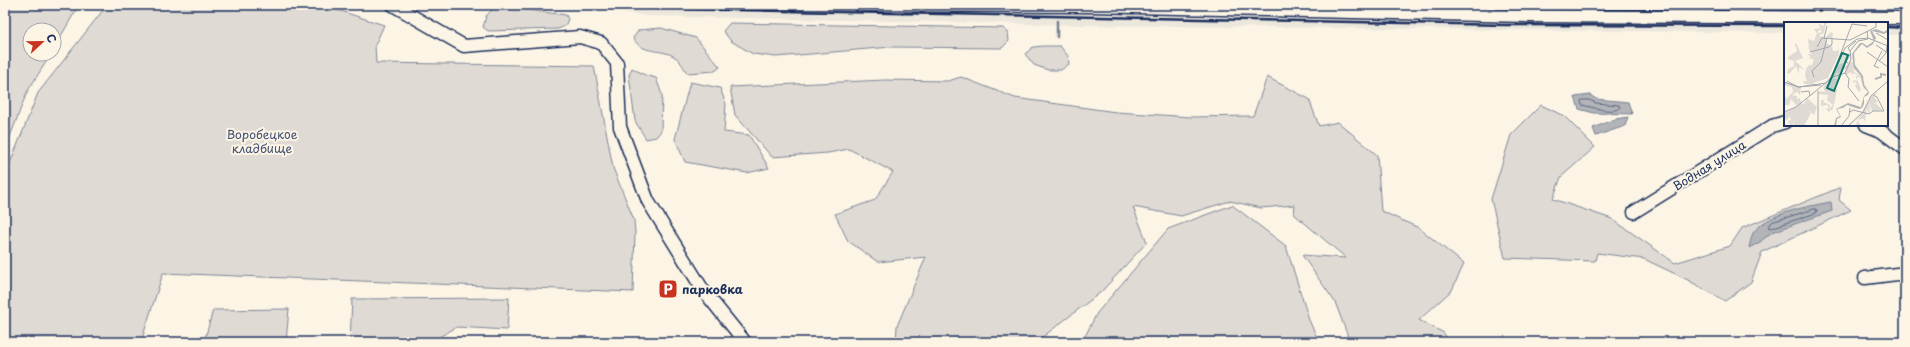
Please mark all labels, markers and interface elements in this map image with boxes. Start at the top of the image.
north arrow [22,22,62,62]
inset map [1784,22,1888,126]
text: С [42,31,61,45]
park label: Воробецкое кладбище [227,125,298,157]
street label: Водная улица [1669,135,1749,195]
parking icon: парковка [657,278,679,300]
place label: парковка [682,280,743,298]

